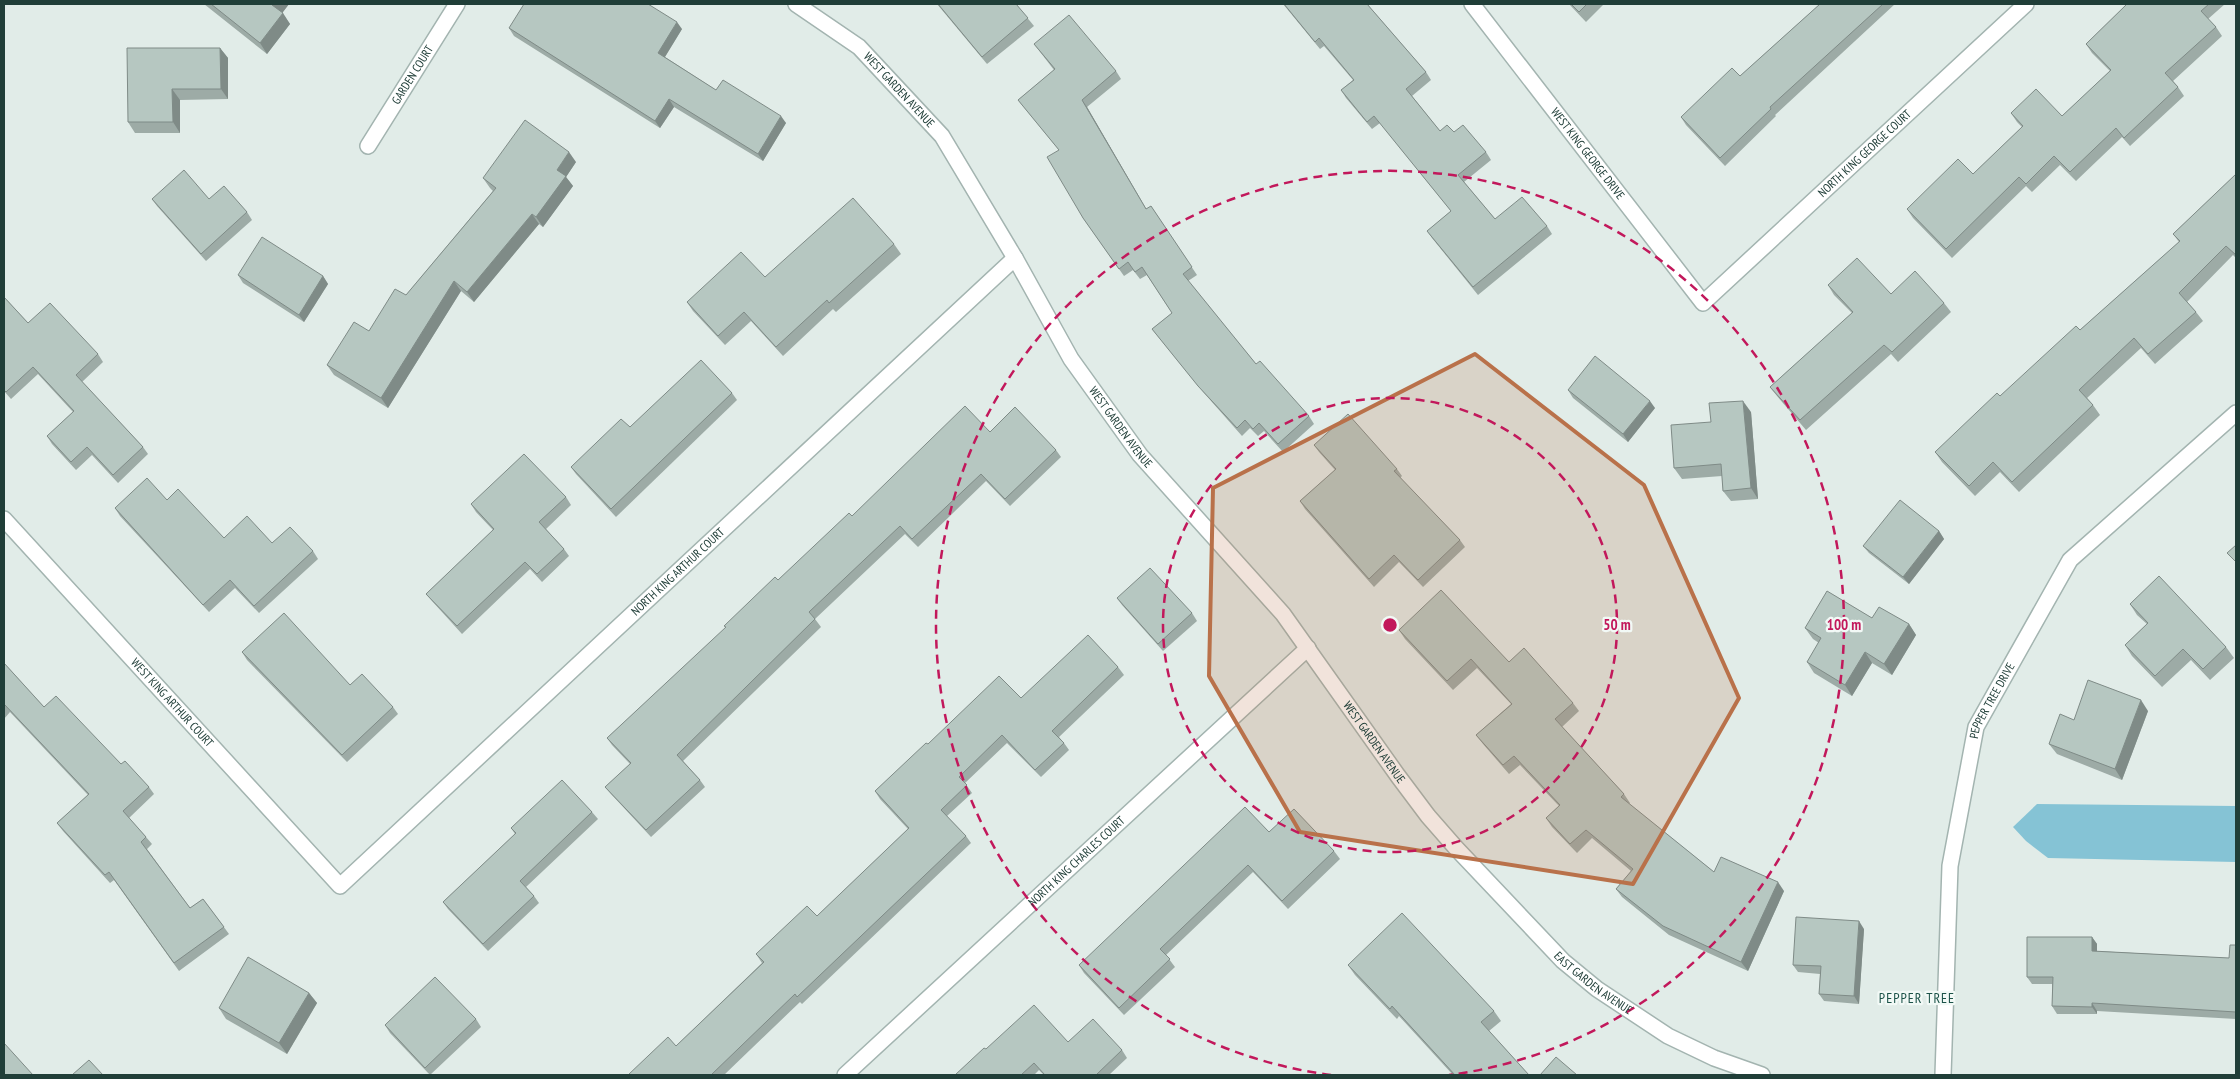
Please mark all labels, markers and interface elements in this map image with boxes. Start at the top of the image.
street label: GARDEN COURT [388,42,437,107]
street label: WEST GARDEN AVENUE [861,49,938,130]
street label: WEST KING GEORGE DRIVE [1548,104,1628,202]
street label: NORTH KING GEORGE COURT [1814,106,1914,200]
street label: WEST GARDEN AVENUE [1086,383,1156,471]
street label: NORTH KING ARTHUR COURT [628,524,728,618]
text: 50 m [1603,615,1631,634]
text: 100 m [1827,615,1861,634]
centre of rings [1381,616,1399,634]
street label: WEST KING ARTHUR COURT [128,655,217,750]
street label: PEPPER TREE DRIVE [1966,660,2018,740]
street label: WEST GARDEN AVENUE [1340,698,1409,786]
street label: NORTH KING CHARLES COURT [1025,812,1128,909]
street label: EAST GARDEN AVENUE [1551,948,1636,1017]
district label: PEPPER TREE [1879,989,1955,1007]

